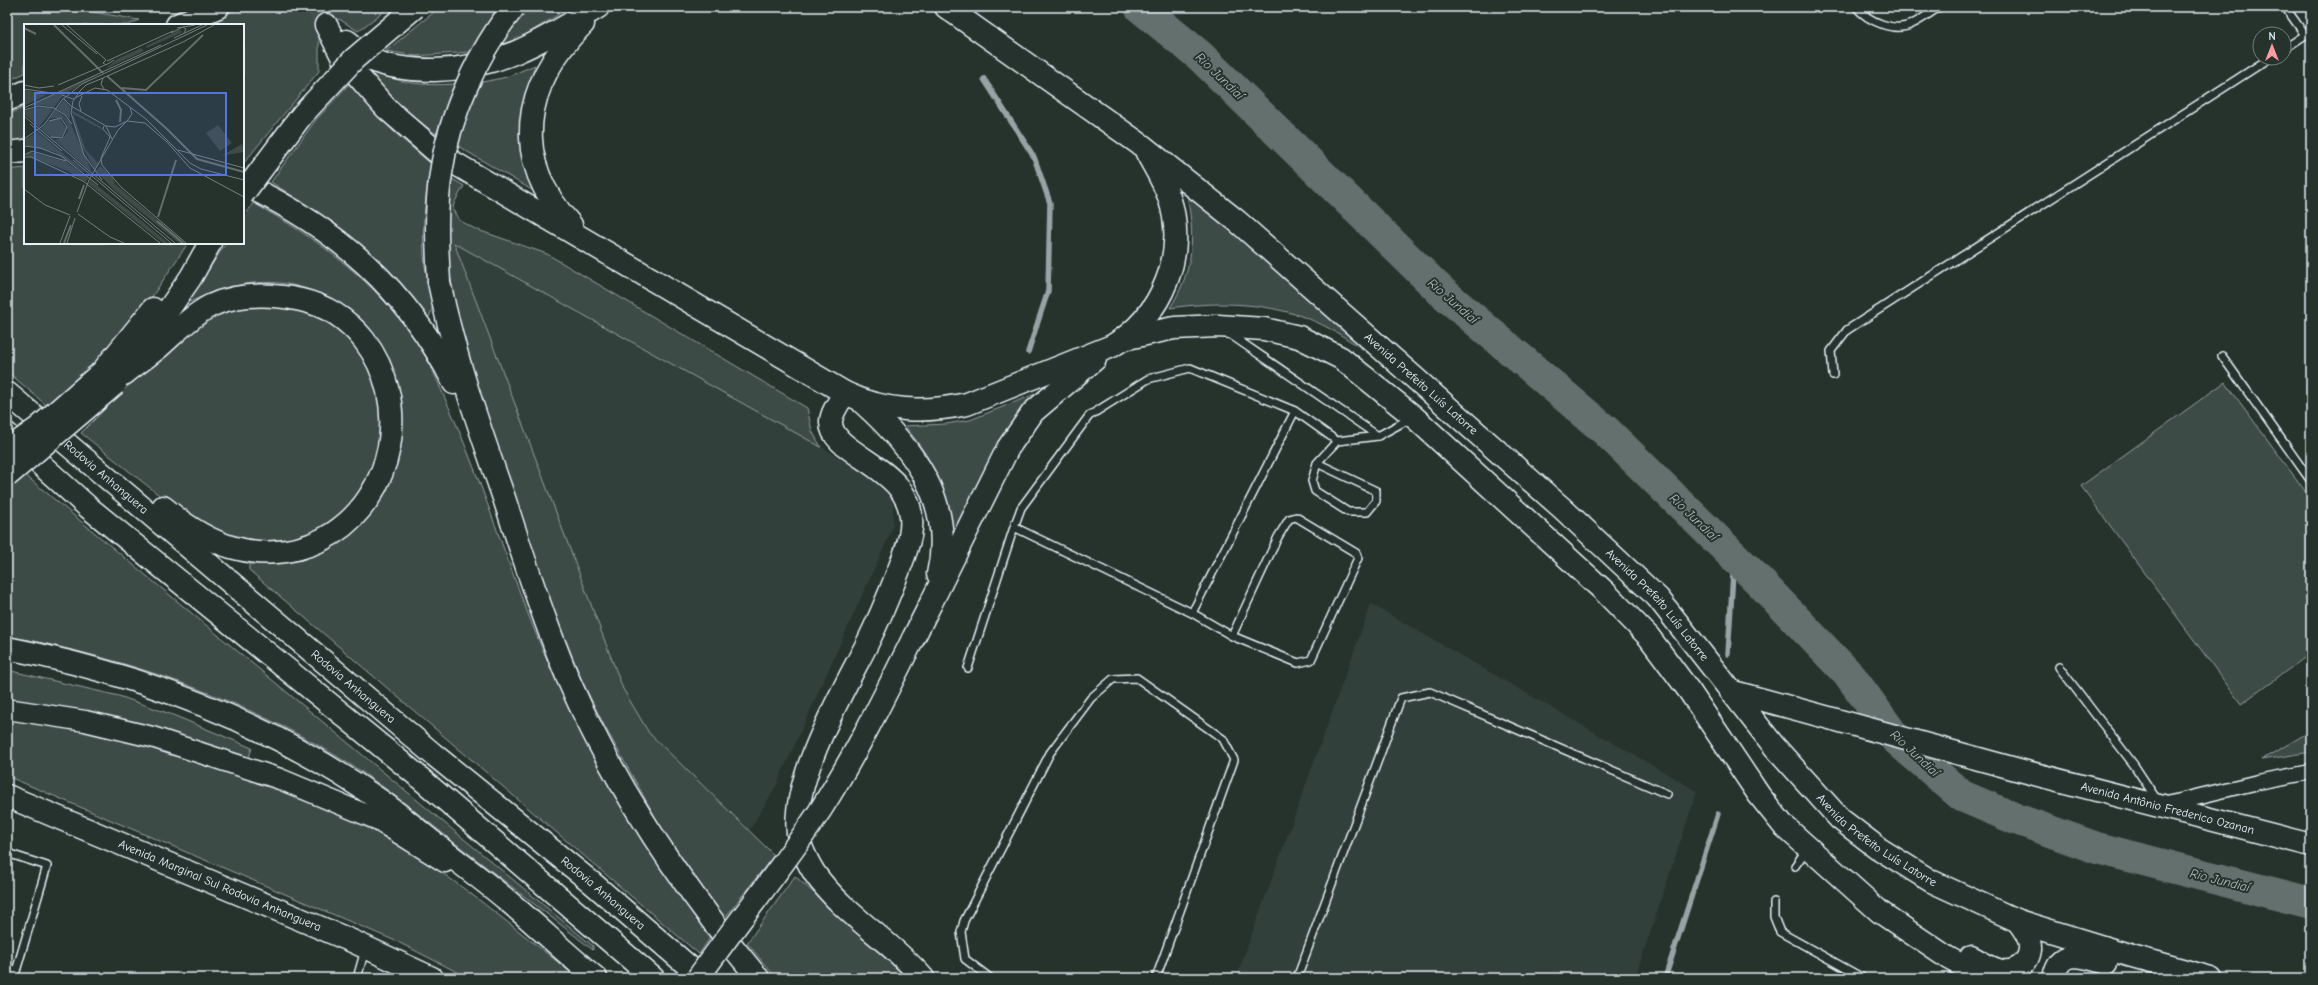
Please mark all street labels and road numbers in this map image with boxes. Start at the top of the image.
street label: Avenida Prefeito Luís Latorre [1361,330,1481,438]
street label: Rodovia Anhanguera [61,437,151,517]
street label: Avenida Prefeito Luís Latorre [1603,546,1712,664]
street label: Rodovia Anhanguera [308,647,398,726]
street label: Avenida Antônio Frederico Ozanan [2080,779,2256,837]
street label: Avenida Prefeito Luís Latorre [1814,791,1939,890]
street label: Avenida Marginal Sul Rodovia Anhanguera [116,837,323,934]
street label: Rodovia Anhanguera [558,853,648,933]

